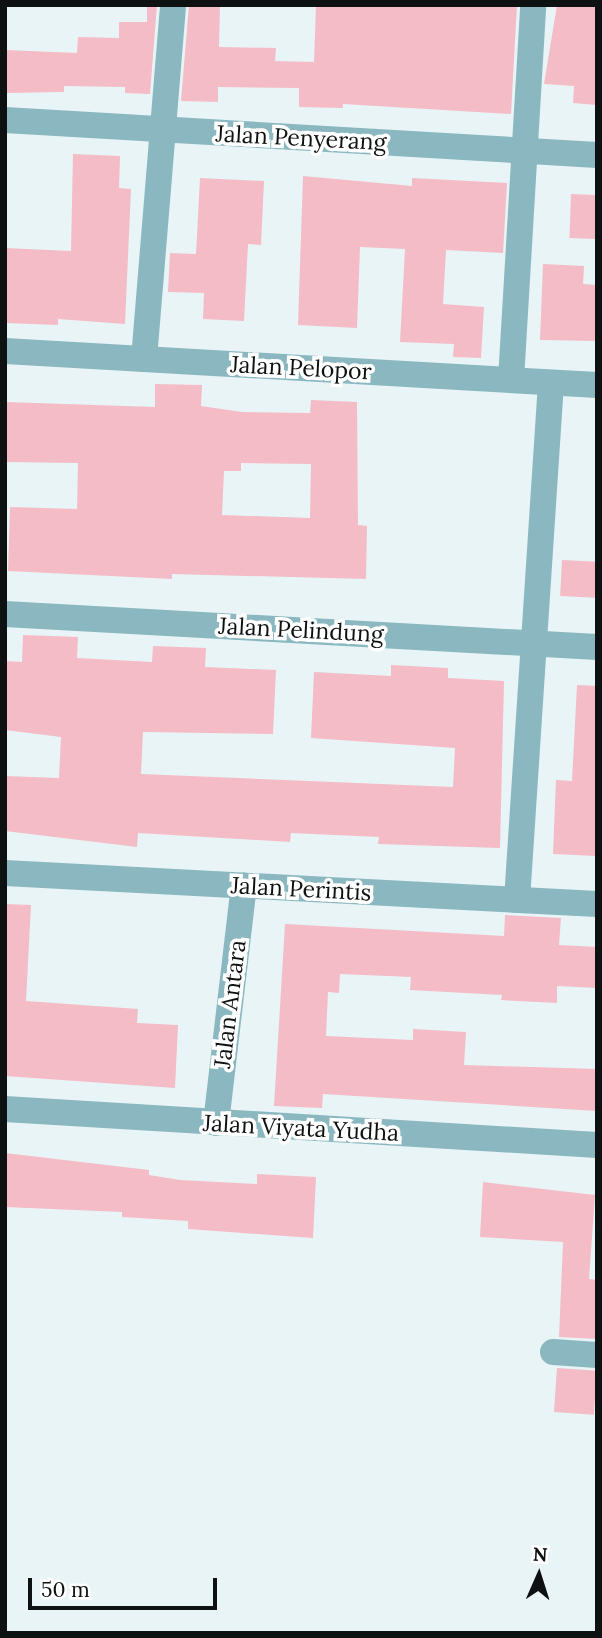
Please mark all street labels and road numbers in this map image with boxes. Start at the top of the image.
street label: Jalan Penyerang [215,120,387,156]
street label: Jalan Pelopor [230,351,372,385]
street label: Jalan Pelindung [218,612,384,648]
street label: Jalan Perintis [230,872,372,906]
street label: Jalan Antara [208,938,252,1070]
street label: Jalan Viyata Yudha [202,1109,400,1147]

